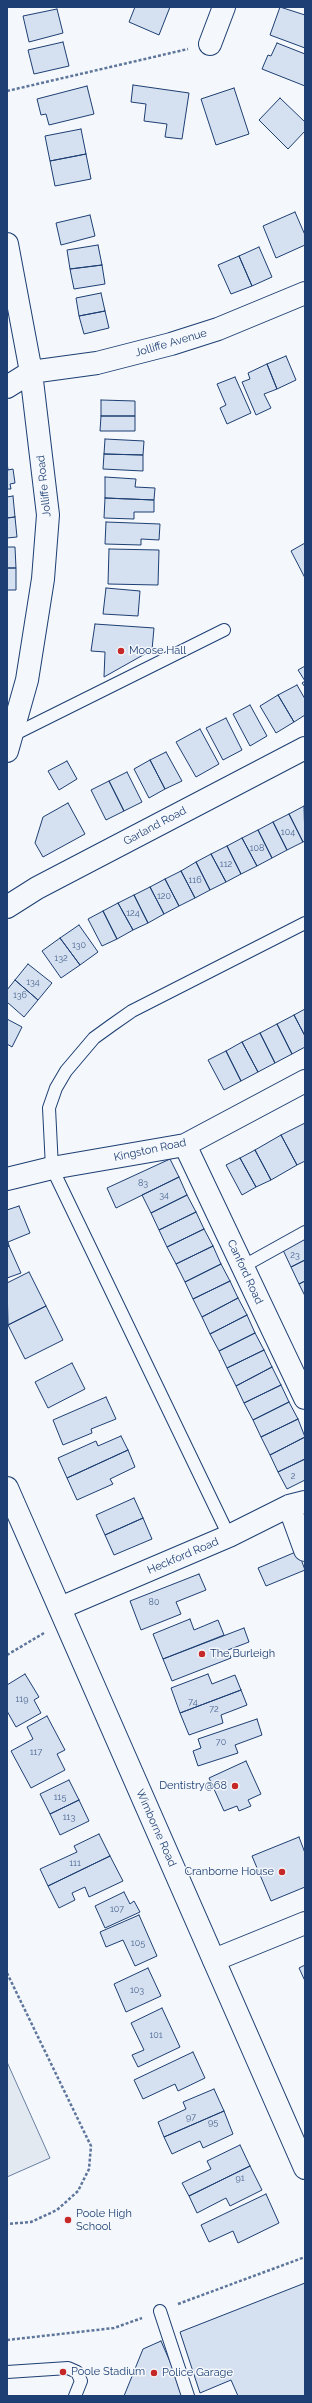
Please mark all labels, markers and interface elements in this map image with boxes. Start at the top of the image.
street label: Jolliffe Avenue [134,326,208,360]
street label: Jolliffe Road [34,454,54,518]
place label: Moose Hall [129,644,186,658]
marker: Moose Hall [116,646,126,656]
street label: Garland Road [121,804,189,848]
house number: 104 [281,827,295,837]
house number: 108 [250,843,264,853]
house number: 112 [220,859,232,869]
house number: 116 [188,875,202,885]
house number: 120 [157,891,171,901]
house number: 124 [126,908,140,918]
house number: 130 [72,940,86,950]
house number: 132 [54,953,68,963]
house number: 134 [26,977,40,987]
house number: 136 [13,990,27,1000]
street label: Kingston Road [113,1136,187,1164]
house number: 83 [138,1178,148,1188]
house number: 34 [159,1190,169,1200]
street label: Canford Road [224,1238,266,1306]
house number: 23 [290,1250,300,1260]
house number: 2 [291,1471,295,1481]
street label: Heckford Road [145,1535,221,1577]
house number: 80 [149,1597,159,1607]
place label: The Burleigh [210,1647,275,1661]
marker: The Burleigh [197,1649,207,1659]
house number: 119 [16,1694,28,1704]
house number: 74 [188,1697,198,1707]
house number: 72 [209,1704,219,1714]
house number: 70 [216,1737,226,1747]
house number: 117 [30,1747,42,1757]
place label: Dentistry@68 [159,1779,227,1793]
marker: Dentistry@68 [230,1781,240,1791]
street label: Wimborne Road [133,1787,179,1869]
house number: 115 [54,1792,66,1802]
house number: 113 [63,1812,75,1822]
house number: 111 [69,1858,81,1868]
place label: Cranborne House [184,1865,274,1879]
marker: Cranborne House [277,1867,287,1877]
house number: 107 [110,1904,124,1914]
house number: 105 [131,1938,145,1948]
house number: 103 [130,1985,144,1995]
house number: 101 [149,2030,163,2040]
house number: 97 [186,2112,196,2122]
house number: 95 [208,2117,218,2127]
house number: 91 [235,2173,245,2183]
place label: Poole High School [76,2207,132,2233]
marker: Poole High School [63,2215,73,2225]
place label: Poole Stadium [71,2365,145,2379]
place label: Police Garage [162,2366,233,2380]
marker: Poole Stadium [58,2367,68,2377]
marker: Police Garage [149,2368,159,2378]

